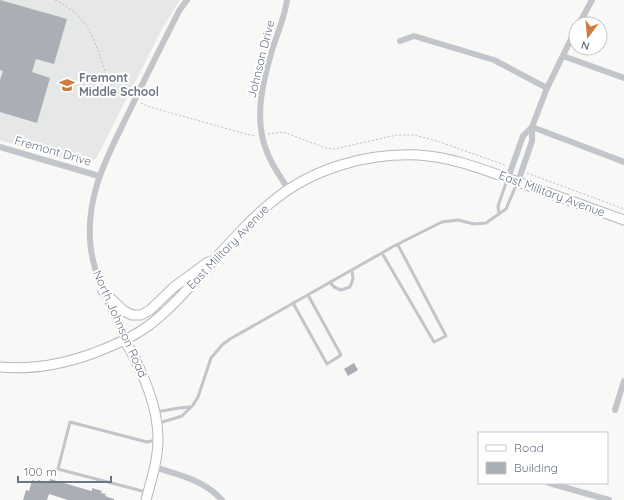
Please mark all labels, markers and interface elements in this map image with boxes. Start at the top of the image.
north arrow [568,16,608,56]
street label: Johnson Drive [244,18,278,99]
text: N [579,38,591,53]
place label: Fremont Middle School [79,70,159,99]
school or university icon: Fremont Middle School [58,76,76,94]
street label: Fremont Drive [13,132,93,169]
street label: East Military Avenue [497,167,608,220]
street label: East Military Avenue [183,201,272,292]
street label: North Johnson Road [90,268,151,380]
legend [478,432,608,484]
text: Road [514,440,544,455]
scale bar [18,458,111,484]
text: Building [514,460,558,475]
text: 100 m [24,464,57,479]

